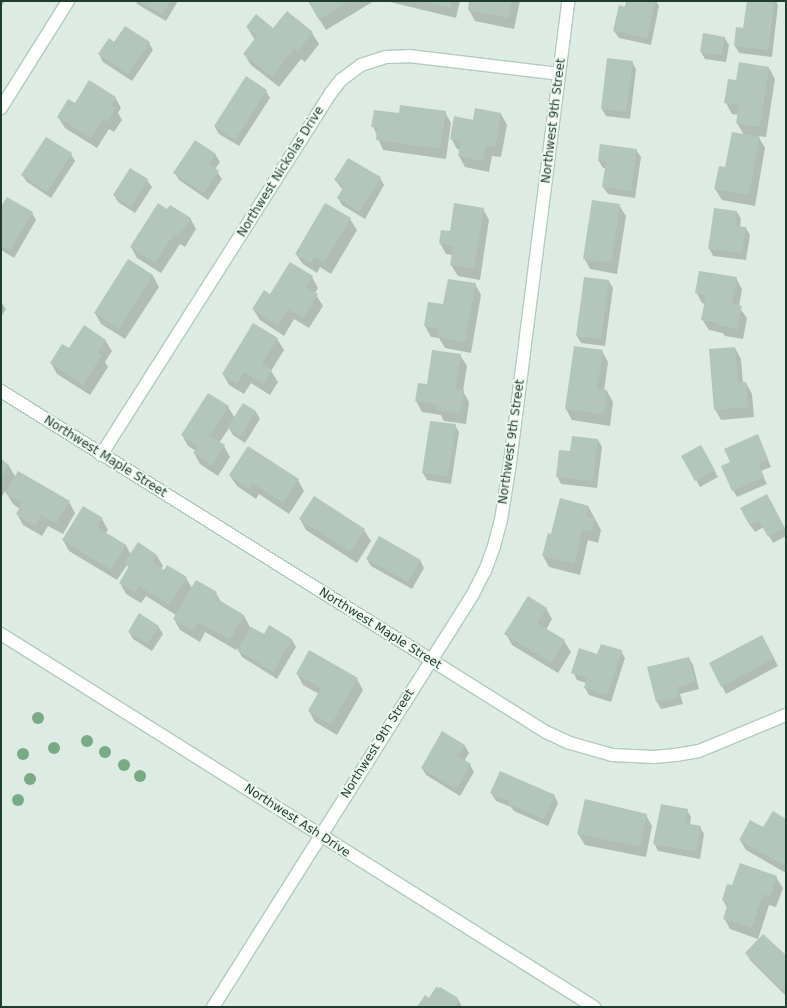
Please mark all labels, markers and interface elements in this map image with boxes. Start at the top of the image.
street label: Northwest 9th Street [539,58,569,184]
street label: Northwest Nickolas Drive [235,104,327,240]
street label: Northwest 9th Street [496,379,528,505]
street label: Northwest Maple Street [41,413,169,501]
street label: Northwest Maple Street [316,585,444,673]
street label: Northwest 9th Street [339,687,417,801]
street label: Northwest Ash Drive [241,781,353,861]

